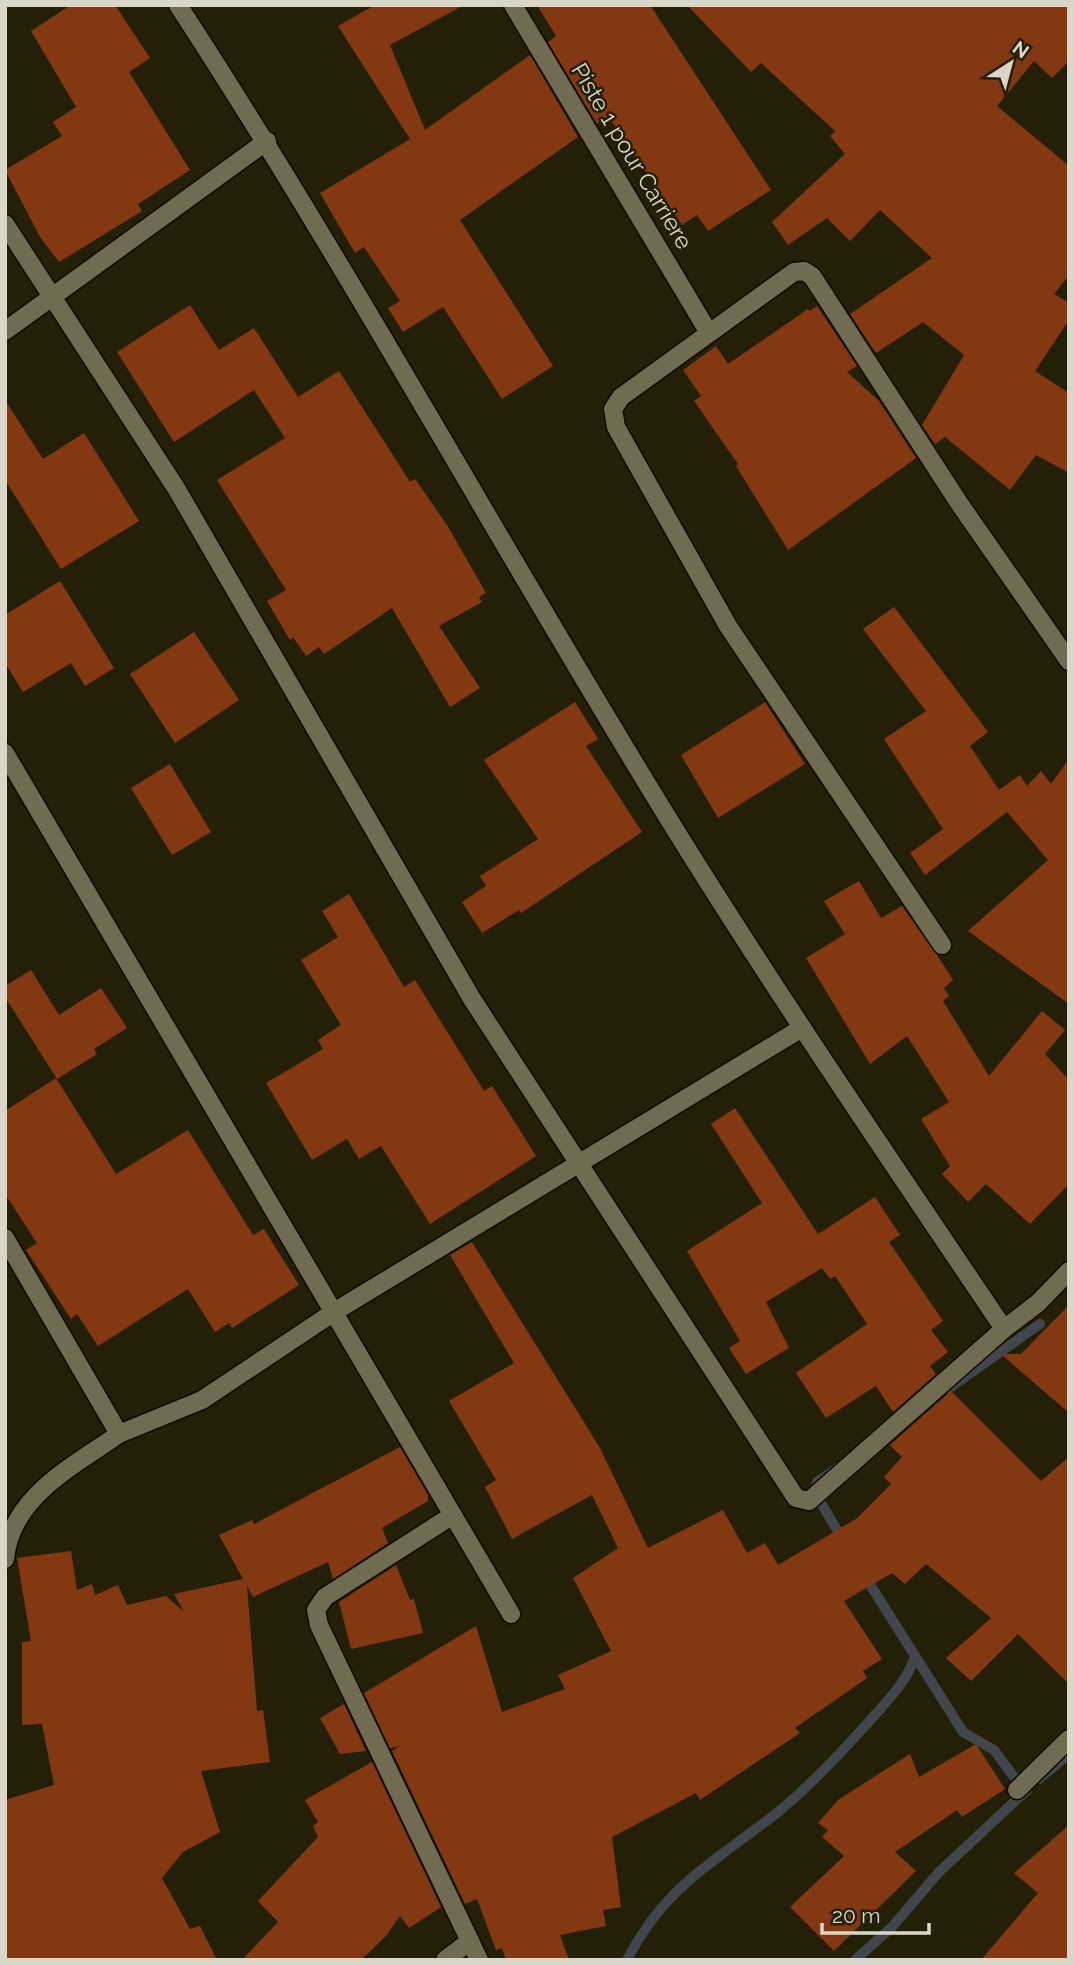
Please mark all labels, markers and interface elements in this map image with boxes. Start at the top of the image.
north arrow [976,28,1046,98]
text: N [1009,36,1033,62]
street label: Piste 1 pour Carriere [566,58,699,254]
scale bar [822,1892,929,1936]
text: 20 m [832,1903,880,1928]

